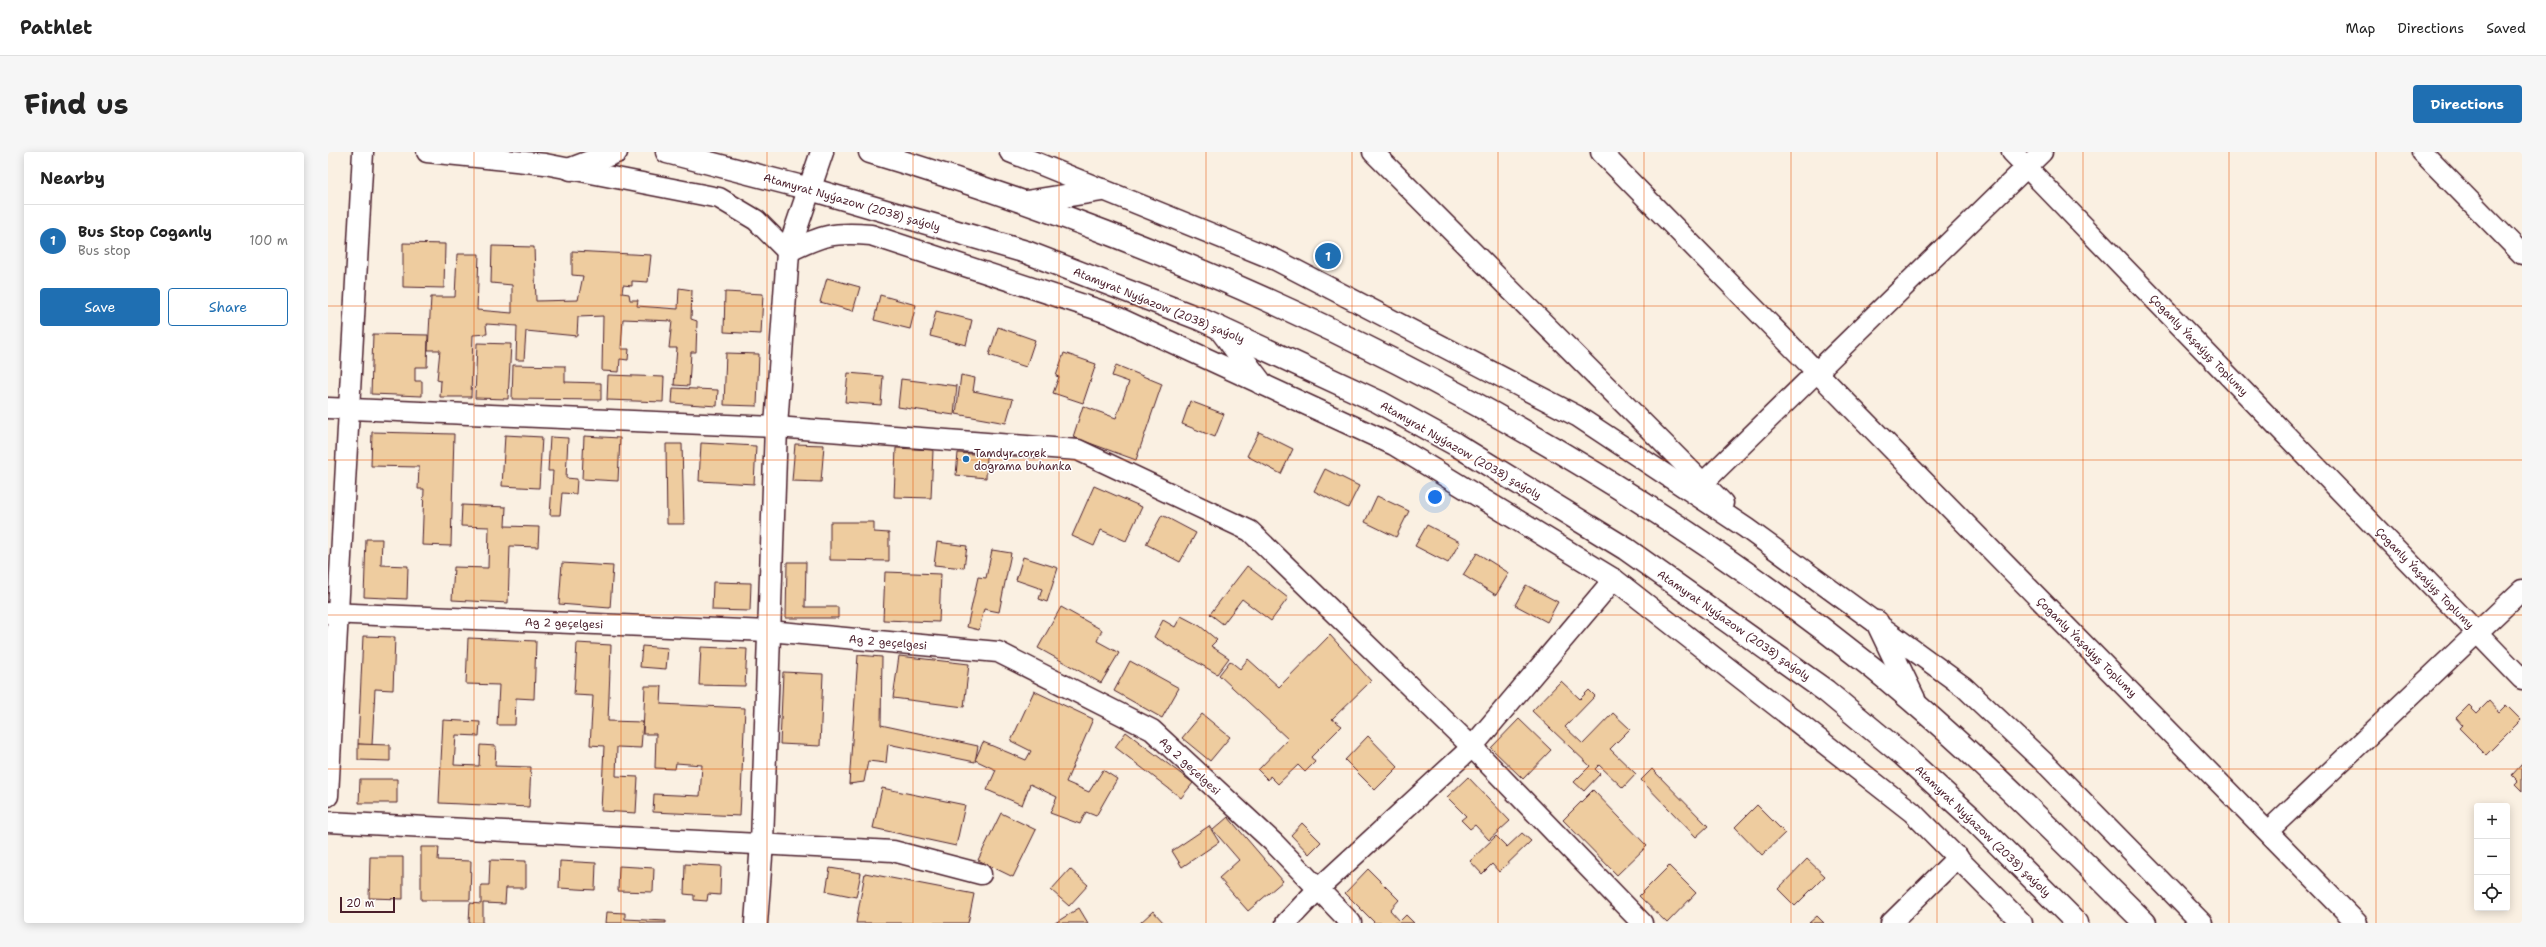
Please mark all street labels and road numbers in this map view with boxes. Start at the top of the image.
street label: Atamyrat Nyýazow (2038) şaýoly [762,170,942,235]
street label: Atamyrat Nyýazow (2038) şaýoly [1071,264,1247,347]
street label: Çoganly Ýaşaýyş Toplumy [2146,291,2252,399]
street label: Atamyrat Nyýazow (2038) şaýoly [1378,398,1544,503]
street label: Çoganly Ýaşaýyş Toplumy [2372,524,2478,632]
street label: Atamyrat Nyýazow (2038) şaýoly [1654,567,1813,684]
street label: Çoganly Ýaşaýyş Toplumy [2033,593,2141,701]
street label: Ag 2 geçelgesi [525,615,603,632]
street label: Ag 2 geçelgesi [848,632,928,653]
street label: Ag 2 geçelgesi [1156,734,1223,799]
street label: Atamyrat Nyýazow (2038) şaýoly [1911,762,2054,900]

